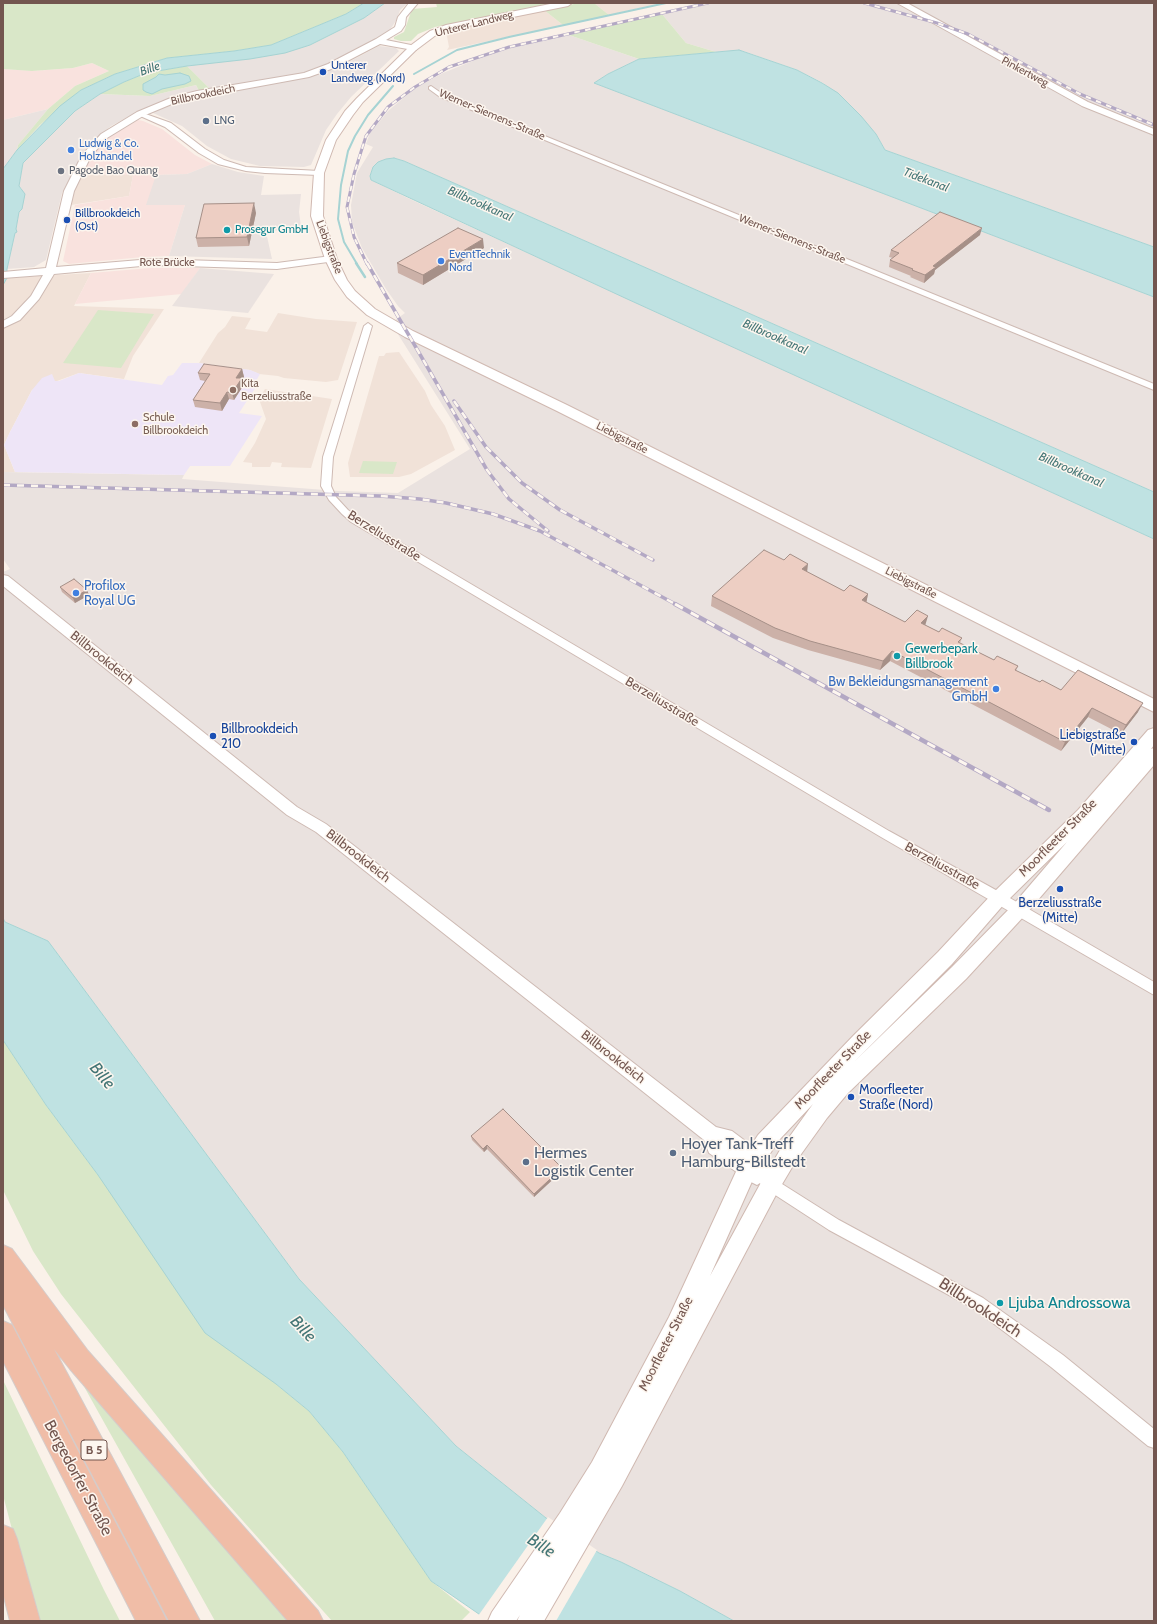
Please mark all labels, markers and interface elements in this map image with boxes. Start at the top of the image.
street label: Unterer Landweg [434,8,514,40]
street label: Pinkertweg [999,54,1051,90]
water label: Bille [138,59,162,79]
place label: Unterer Landweg (Nord) [331,59,405,85]
marker: Unterer Landweg (Nord) [318,67,328,77]
street label: Billbrookdeich [170,82,236,108]
street label: Werner-Siemens-Straße [437,87,547,143]
place label: LNG [214,114,235,128]
marker: LNG [201,116,211,126]
place label: Ludwig & Co. Holzhandel [79,137,139,163]
marker: Ludwig & Co. Holzhandel [66,145,76,155]
place label: Pagode Bao Quang [69,164,158,178]
water label: Tidekanal [901,165,951,195]
marker: Pagode Bao Quang [56,166,66,176]
water label: Billbrookkanal [445,183,515,225]
place label: Billbrookdeich (Ost) [75,207,140,233]
street label: Werner-Siemens-Straße [737,212,847,266]
marker: Billbrookdeich (Ost) [62,215,72,225]
street label: Liebigstraße [313,218,345,276]
place label: Prosegur GmbH [235,223,309,237]
marker: Prosegur GmbH [222,225,232,235]
place label: EventTechnik Nord [449,248,510,274]
street label: Rote Brücke [139,256,195,270]
marker: EventTechnik Nord [436,256,446,266]
water label: Billbrookkanal [740,316,810,358]
place label: Kita Berzeliusstraße [241,377,311,403]
marker: Kita Berzeliusstraße [228,385,238,395]
place label: Schule Billbrookdeich [143,411,208,437]
marker: Schule Billbrookdeich [130,419,140,429]
street label: Liebigstraße [594,419,650,457]
water label: Billbrookkanal [1036,449,1106,491]
street label: Berzeliusstraße [345,507,423,565]
street label: Liebigstraße [883,564,939,602]
place label: Profilox Royal UG [84,578,135,609]
marker: Profilox Royal UG [71,588,81,598]
street label: Billbrookdeich [67,628,137,688]
place label: Gewerbepark Billbrook [905,641,978,672]
marker: Gewerbepark Billbrook [892,651,902,661]
street label: Berzeliusstraße [622,674,702,730]
place label: Bw Bekleidungsmanagement GmbH [828,674,988,705]
marker: Bw Bekleidungsmanagement GmbH [991,684,1001,694]
place label: Billbrookdeich 210 [221,721,298,752]
place label: Liebigstraße (Mitte) [1060,727,1126,758]
marker: Billbrookdeich 210 [208,731,218,741]
marker: Liebigstraße (Mitte) [1129,737,1139,747]
street label: Moorfleeter Straße [1016,796,1100,880]
street label: Billbrookdeich [323,826,393,886]
street label: Berzeliusstraße [902,839,982,893]
marker: Berzeliusstraße (Mitte) [1055,884,1065,894]
place label: Berzeliusstraße (Mitte) [1018,895,1102,926]
street label: Billbrookdeich [578,1027,648,1087]
street label: Moorfleeter Straße [791,1027,875,1113]
water label: Bille [85,1058,119,1094]
place label: Moorfleeter Straße (Nord) [859,1082,933,1113]
marker: Moorfleeter Straße (Nord) [846,1092,856,1102]
place label: Hoyer Tank-Treff Hamburg-Billstedt [681,1134,806,1172]
place label: Hermes Logistik Center [534,1143,634,1181]
marker: Hoyer Tank-Treff Hamburg-Billstedt [668,1148,678,1158]
marker: Hermes Logistik Center [521,1157,531,1167]
street label: Billbrookdeich [935,1274,1025,1342]
place label: Ljuba Androssowa [1008,1293,1130,1313]
street label: Moorfleeter Straße [636,1294,696,1394]
marker: Ljuba Androssowa [995,1298,1005,1308]
water label: Bille [286,1312,320,1346]
street label: Bergedorfer Straße [39,1417,117,1539]
road number: B 5 [81,1440,107,1460]
water label: Bille [523,1530,559,1562]

